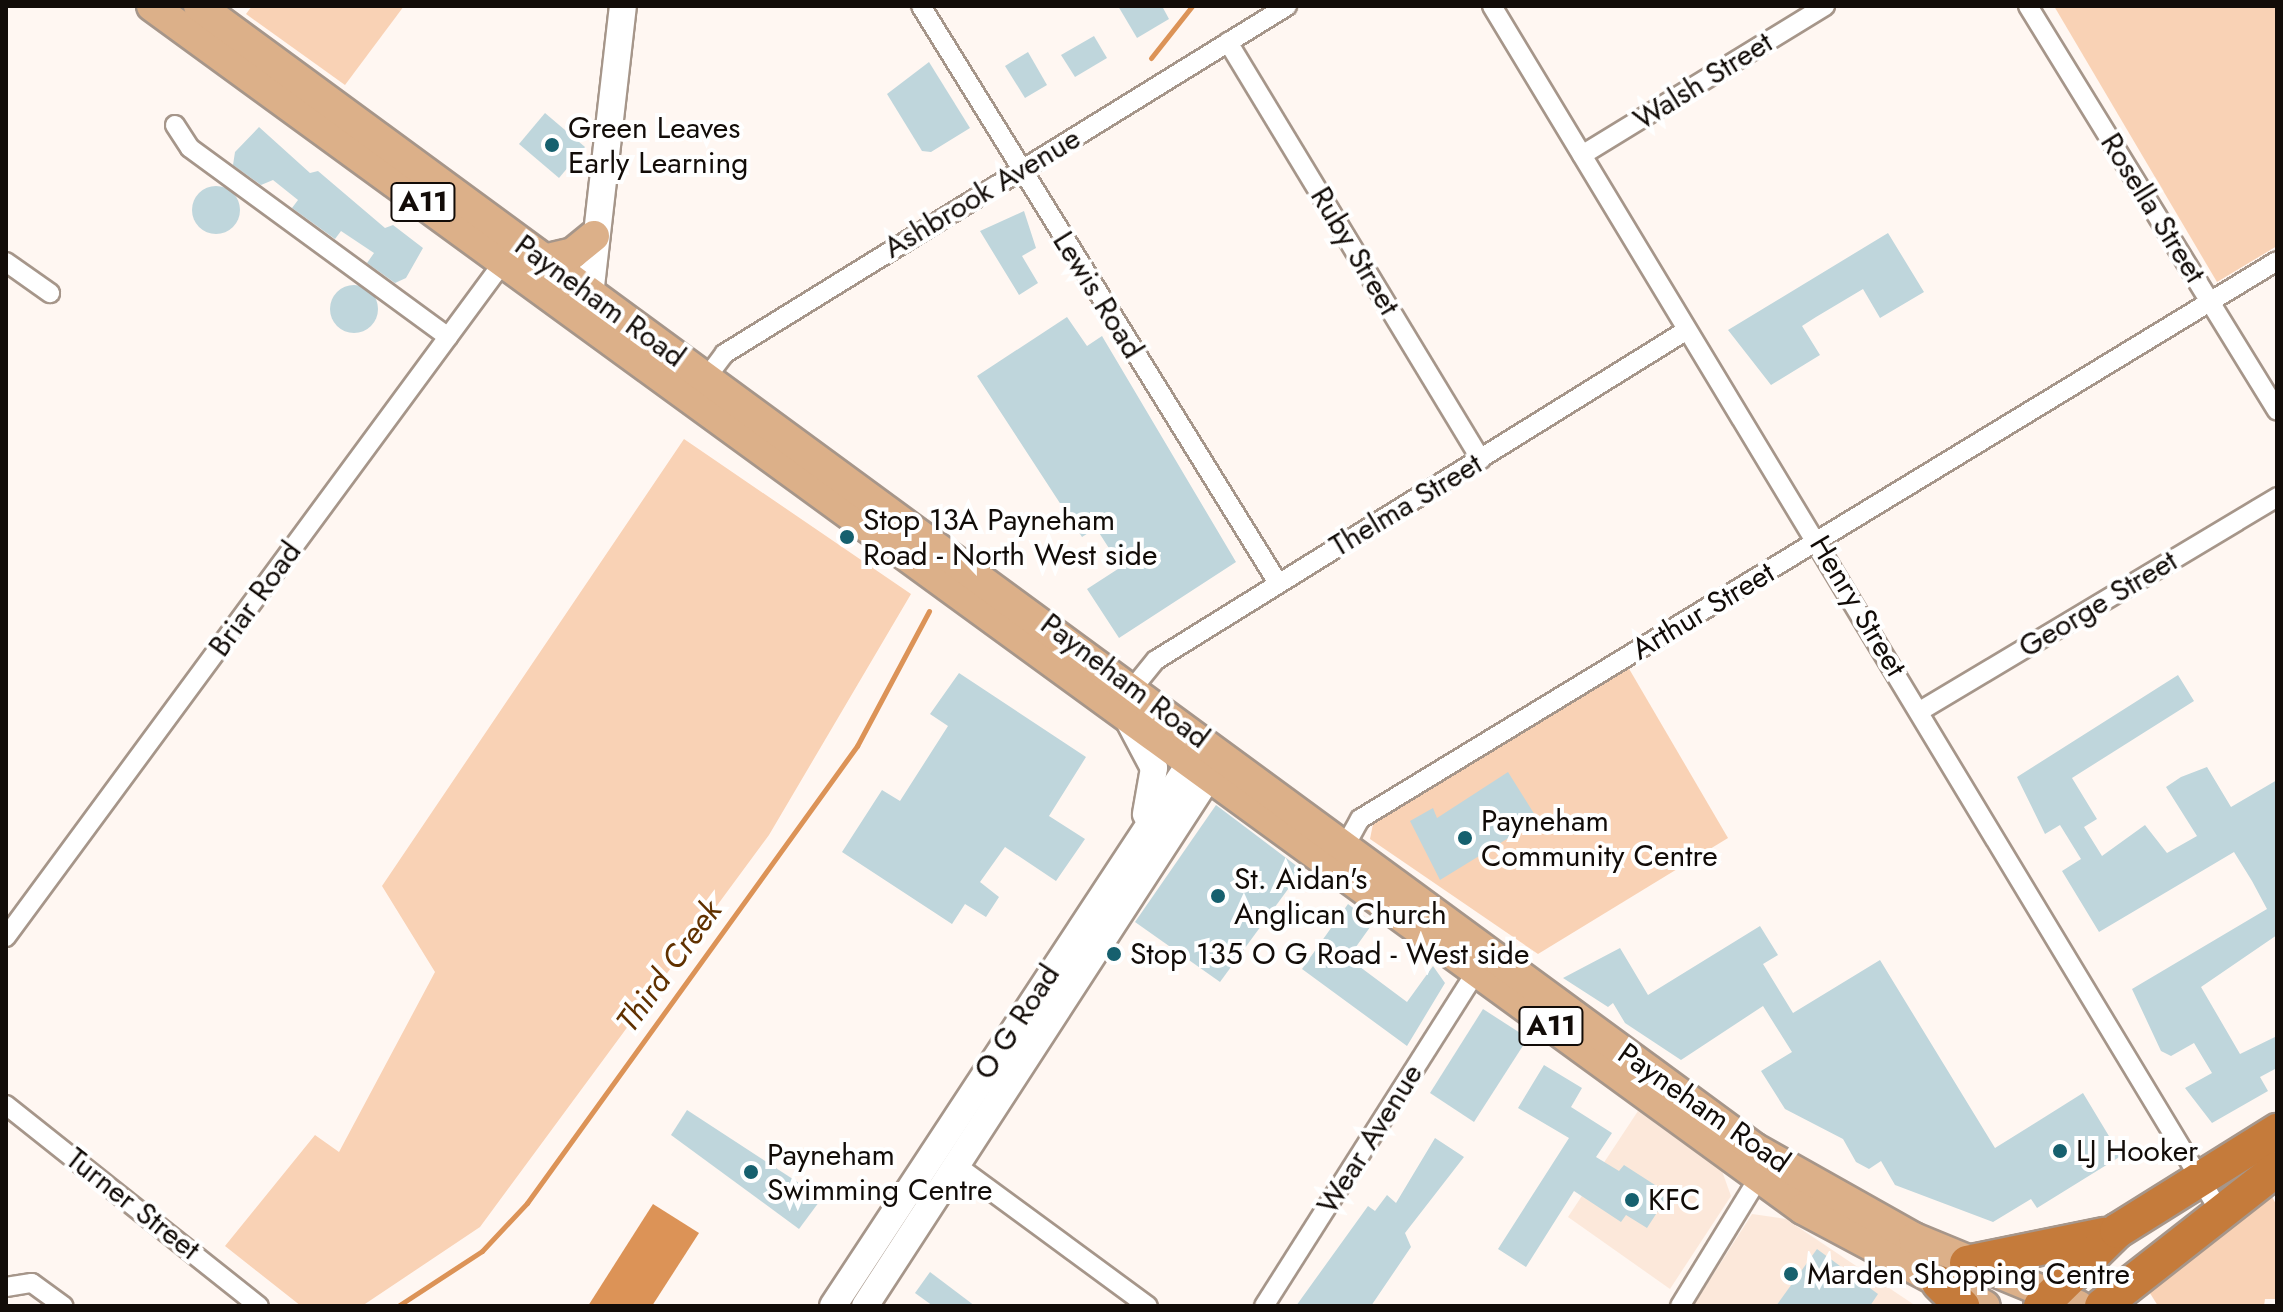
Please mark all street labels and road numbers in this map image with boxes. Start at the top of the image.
street label: Walsh Street [1627,24,1779,138]
street label: Ashbrook Avenue [877,120,1087,266]
street label: Rosella Street [2093,127,2213,289]
road number: A11 [389,178,457,226]
street label: Ruby Street [1303,180,1407,322]
street label: Lewis Road [1045,225,1151,365]
street label: Payneham Road [508,227,692,375]
street label: Thelma Street [1324,446,1488,564]
street label: Henry Street [1802,529,1914,683]
street label: Briar Road [201,535,309,663]
street label: George Street [2012,543,2184,665]
street label: Arthur Street [1625,554,1781,668]
street label: Payneham Road [1034,606,1216,756]
street label: O G Road [967,958,1067,1086]
road number: A11 [1517,1002,1585,1050]
street label: Payneham Road [1611,1035,1797,1181]
street label: Wear Avenue [1310,1057,1430,1221]
street label: Turner Street [59,1141,207,1267]

